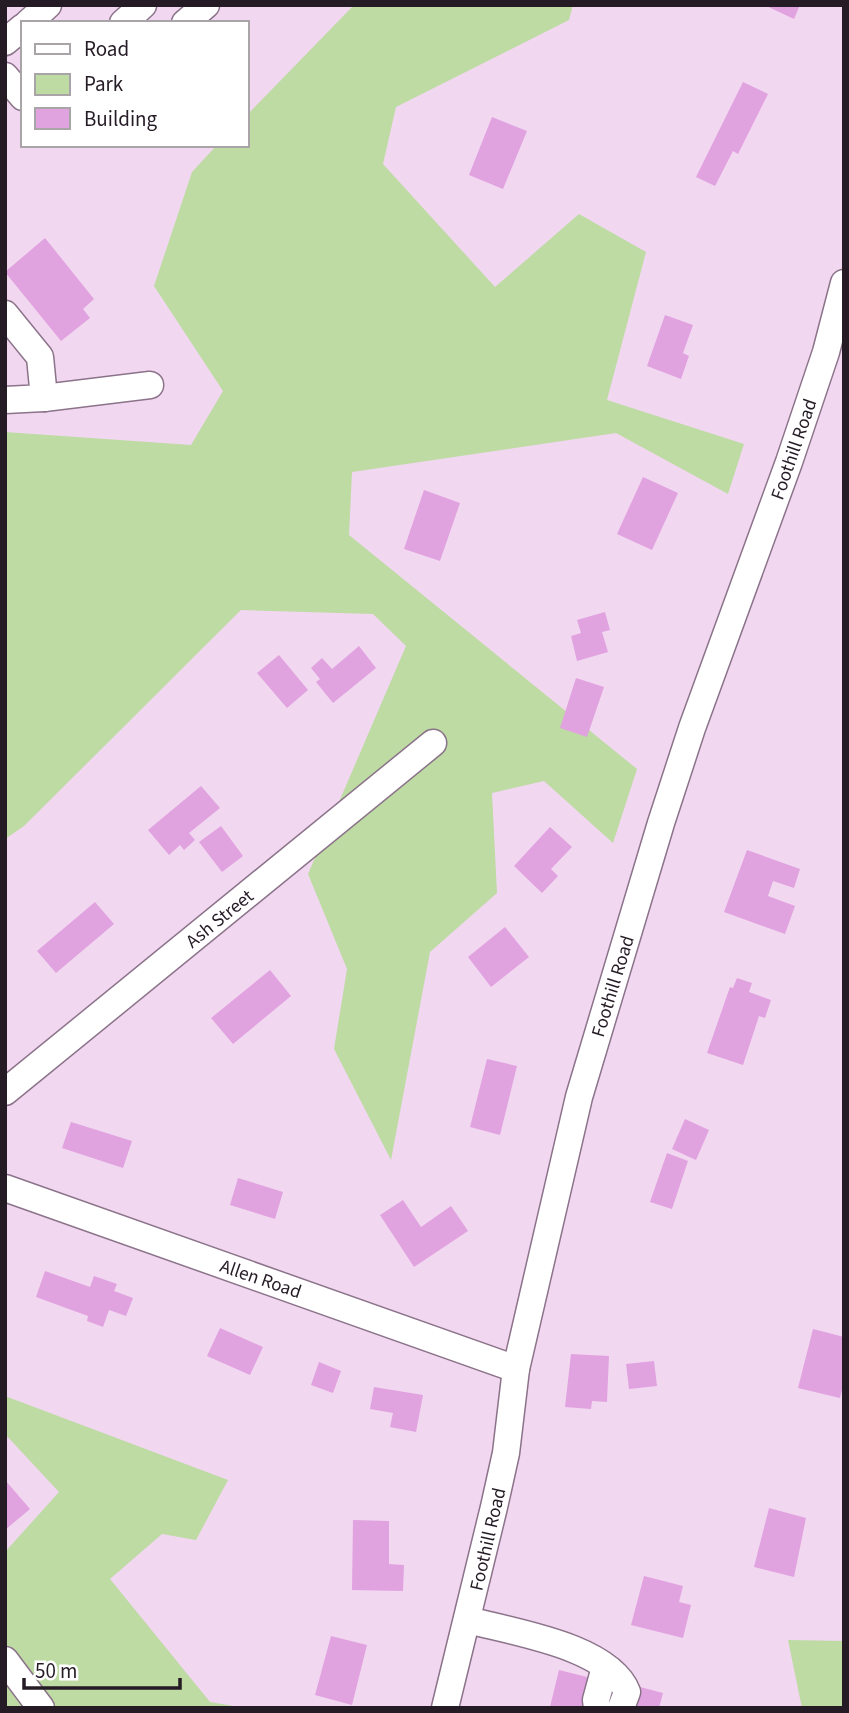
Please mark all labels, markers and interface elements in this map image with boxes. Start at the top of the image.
legend [21,21,248,147]
text: Road [84,34,129,64]
text: Park [84,69,124,99]
text: Building [84,104,158,134]
street label: Foothill Road [765,395,824,504]
street label: Ash Street [180,883,260,955]
street label: Foothill Road [585,932,642,1041]
street label: Allen Road [216,1253,305,1306]
street label: Foothill Road [463,1485,513,1594]
scale bar [24,1646,180,1690]
text: 50 m [35,1656,77,1686]

